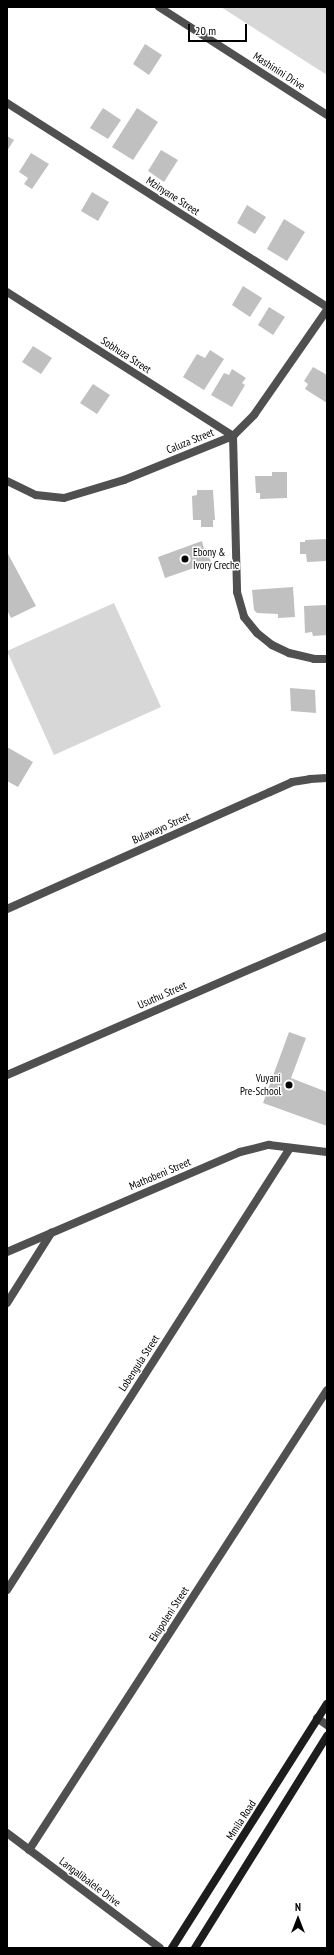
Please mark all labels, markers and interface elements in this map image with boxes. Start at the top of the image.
scale bar [190,16,249,42]
text: 20 m [195,23,216,38]
street label: Mashinini Drive [251,49,307,93]
street label: Mzinyane Street [144,174,202,218]
street label: Sobhuza Street [98,334,154,376]
street label: Caluza Street [164,425,216,457]
place label: Ebony & Ivory Creche [193,546,240,572]
marker: Ebony & Ivory Creche [180,554,190,564]
street label: Bulawayo Street [130,809,192,847]
street label: Usuthu Street [136,978,188,1012]
place label: Vuyani Pre-School [240,1072,281,1098]
marker: Vuyani Pre-School [284,1080,294,1090]
street label: Mathobeni Street [127,1155,193,1193]
street label: Lobengula Street [116,1332,162,1394]
street label: Ekupoleni Street [146,1584,192,1644]
street label: Mmila Road [223,1798,259,1842]
street label: Langalibalele Drive [57,1855,123,1909]
north arrow [278,1899,318,1939]
text: N [295,1900,301,1914]

